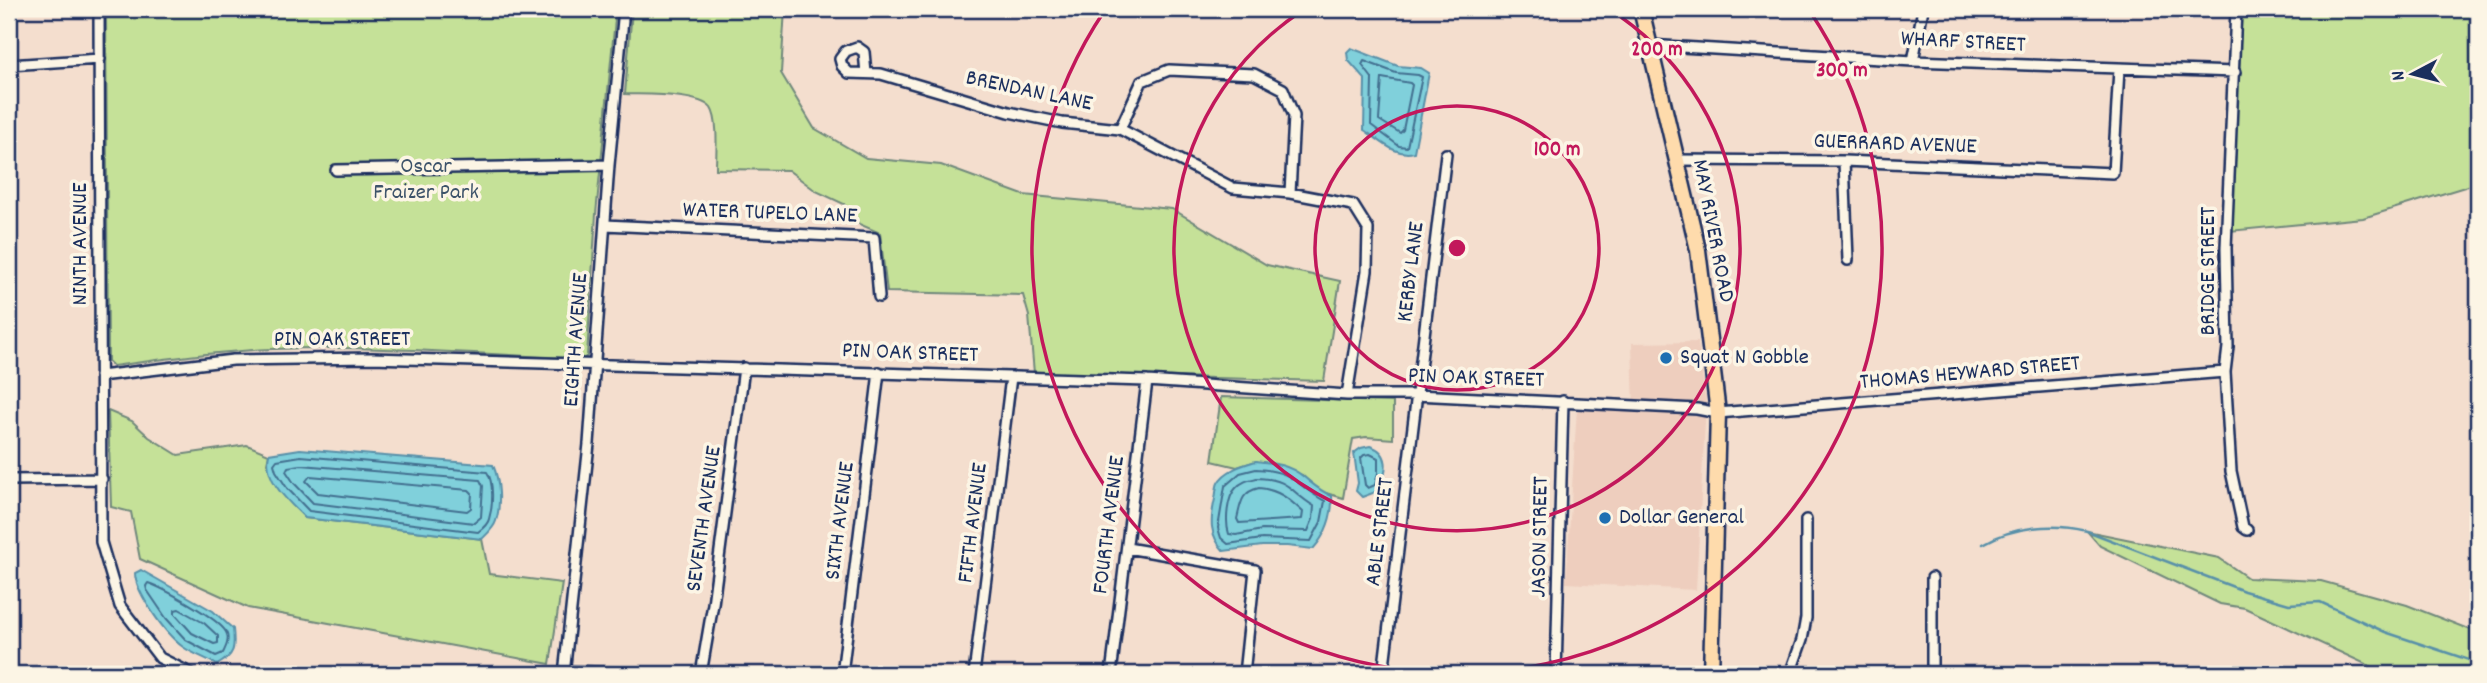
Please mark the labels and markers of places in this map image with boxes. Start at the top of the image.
centre of rings [1445,236,1469,260]
place label: Squat N Gobble [1680,342,1809,375]
marker: Squat N Gobble [1658,350,1674,366]
place label: Dollar General [1619,502,1744,535]
marker: Dollar General [1597,510,1613,526]

